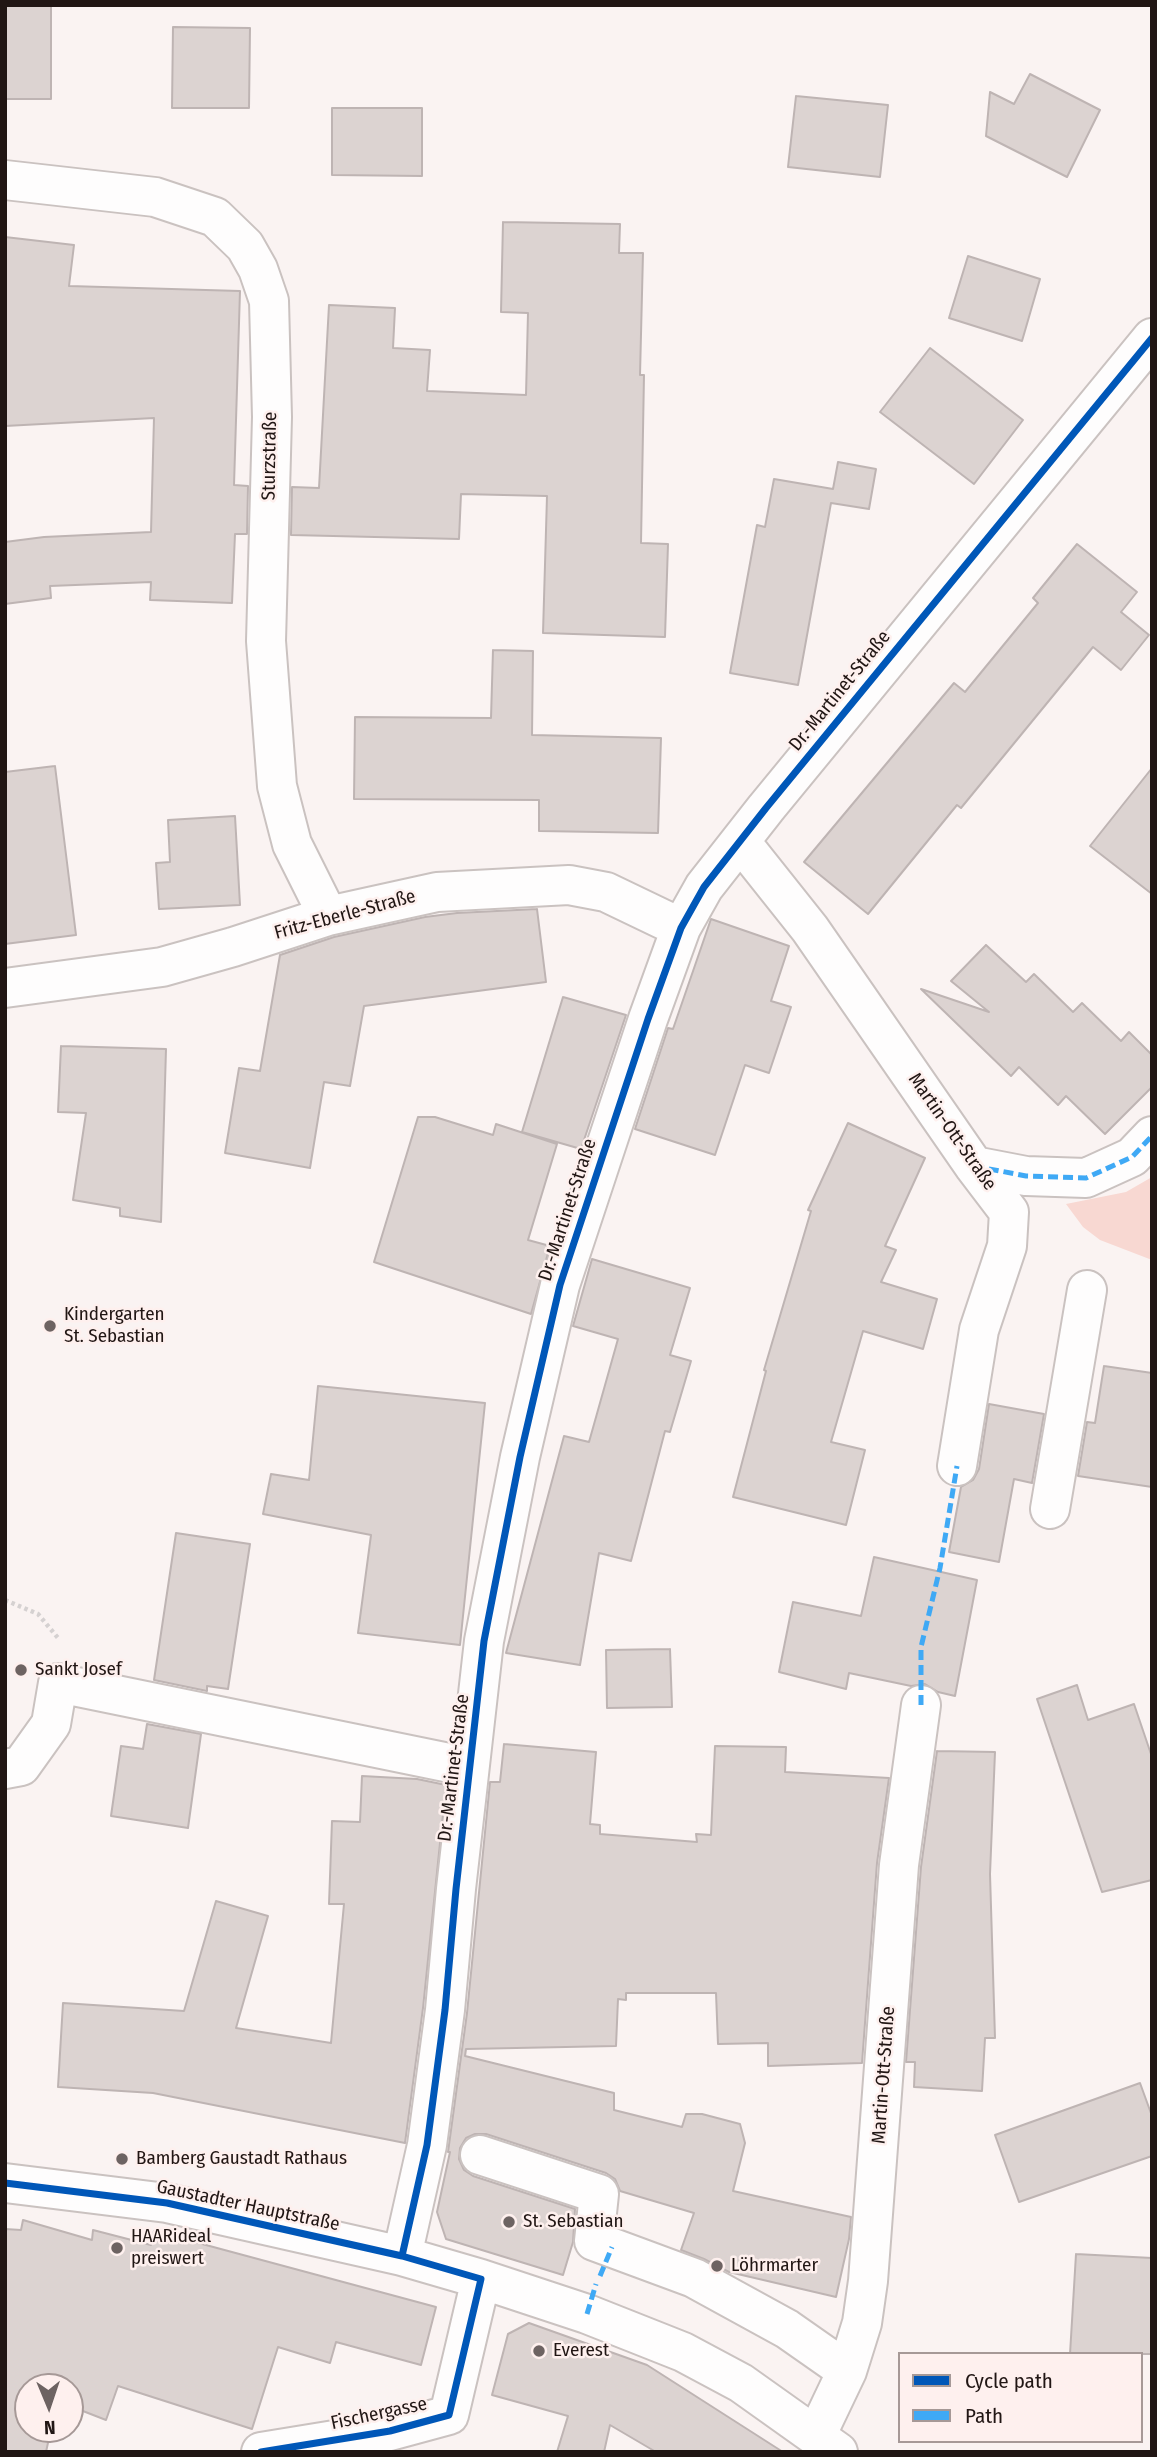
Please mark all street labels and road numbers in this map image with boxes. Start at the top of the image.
street label: Sturzstraße [258,411,282,501]
street label: Dr.-Martinet-Straße [784,626,896,756]
street label: Fritz-Eberle-Straße [272,885,418,945]
street label: Martin-Ott-Straße [903,1069,1001,1195]
street label: Dr.-Martinet-Straße [534,1136,602,1284]
street label: Dr.-Martinet-Straße [434,1693,474,1843]
street label: Martin-Ott-Straße [868,2005,900,2145]
street label: Gaustadter Hauptstraße [154,2175,342,2237]
street label: Fischergasse [329,2393,429,2435]

